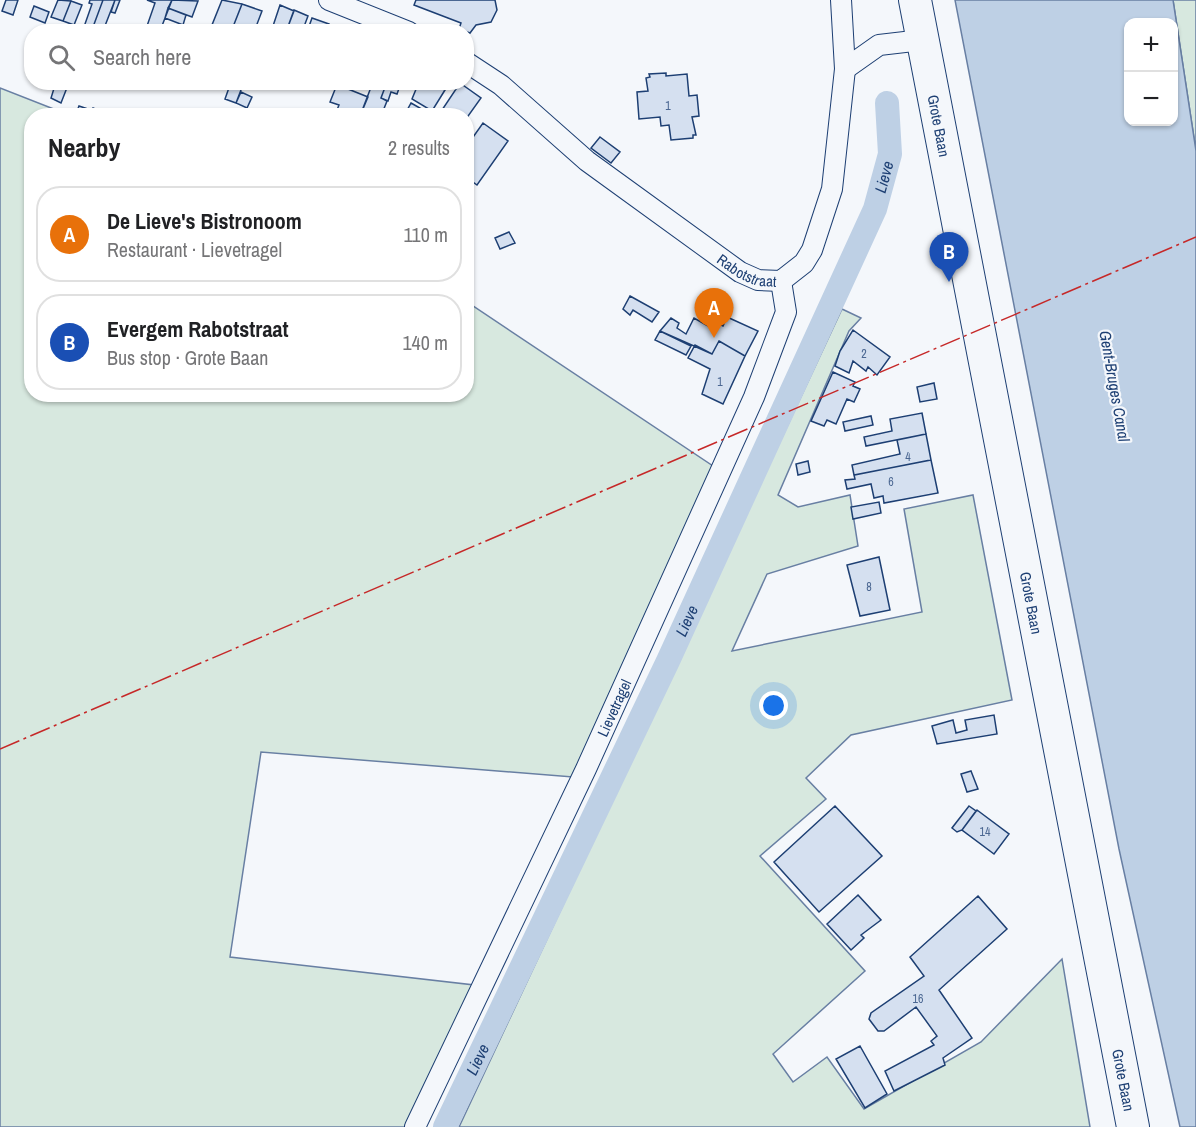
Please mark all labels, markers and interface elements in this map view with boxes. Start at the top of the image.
map controls [1124,18,1178,126]
button: + [1124,18,1178,72]
search box [24,24,474,90]
icon: search [45,41,78,74]
text: Search here [93,42,191,72]
button: − [1124,72,1178,126]
street label: Grote Baan [923,93,956,159]
house number: 1 [665,98,671,114]
text: Nearby [48,130,120,165]
text: 2 results [388,134,450,161]
water label: Lieve [869,159,899,195]
text: De Lieve's Bistronoom [107,206,302,236]
text: A [64,221,75,248]
text: 110 m [404,221,448,248]
pin: B [930,232,968,282]
text: Restaurant · Lievetragel [107,236,282,263]
street label: Rabotstraat [713,249,777,291]
pin: A [694,288,734,338]
text: Evergem Rabotstraat [107,314,288,344]
text: B [64,329,75,356]
text: 140 m [402,329,448,356]
water label: Gent-Bruges Canal [1094,329,1136,444]
text: Bus stop · Grote Baan [107,344,268,371]
house number: 2 [861,346,867,362]
house number: 1 [717,374,723,390]
house number: 4 [905,449,911,465]
house number: 6 [888,474,894,490]
street label: Grote Baan [1015,570,1048,636]
house number: 8 [866,579,872,595]
water label: Lieve [670,601,703,640]
street label: Lievetragel [592,676,636,740]
your location [759,691,788,720]
house number: 14 [980,824,991,840]
house number: 16 [913,991,923,1007]
water label: Lieve [461,1040,494,1079]
street label: Grote Baan [1108,1047,1140,1113]

